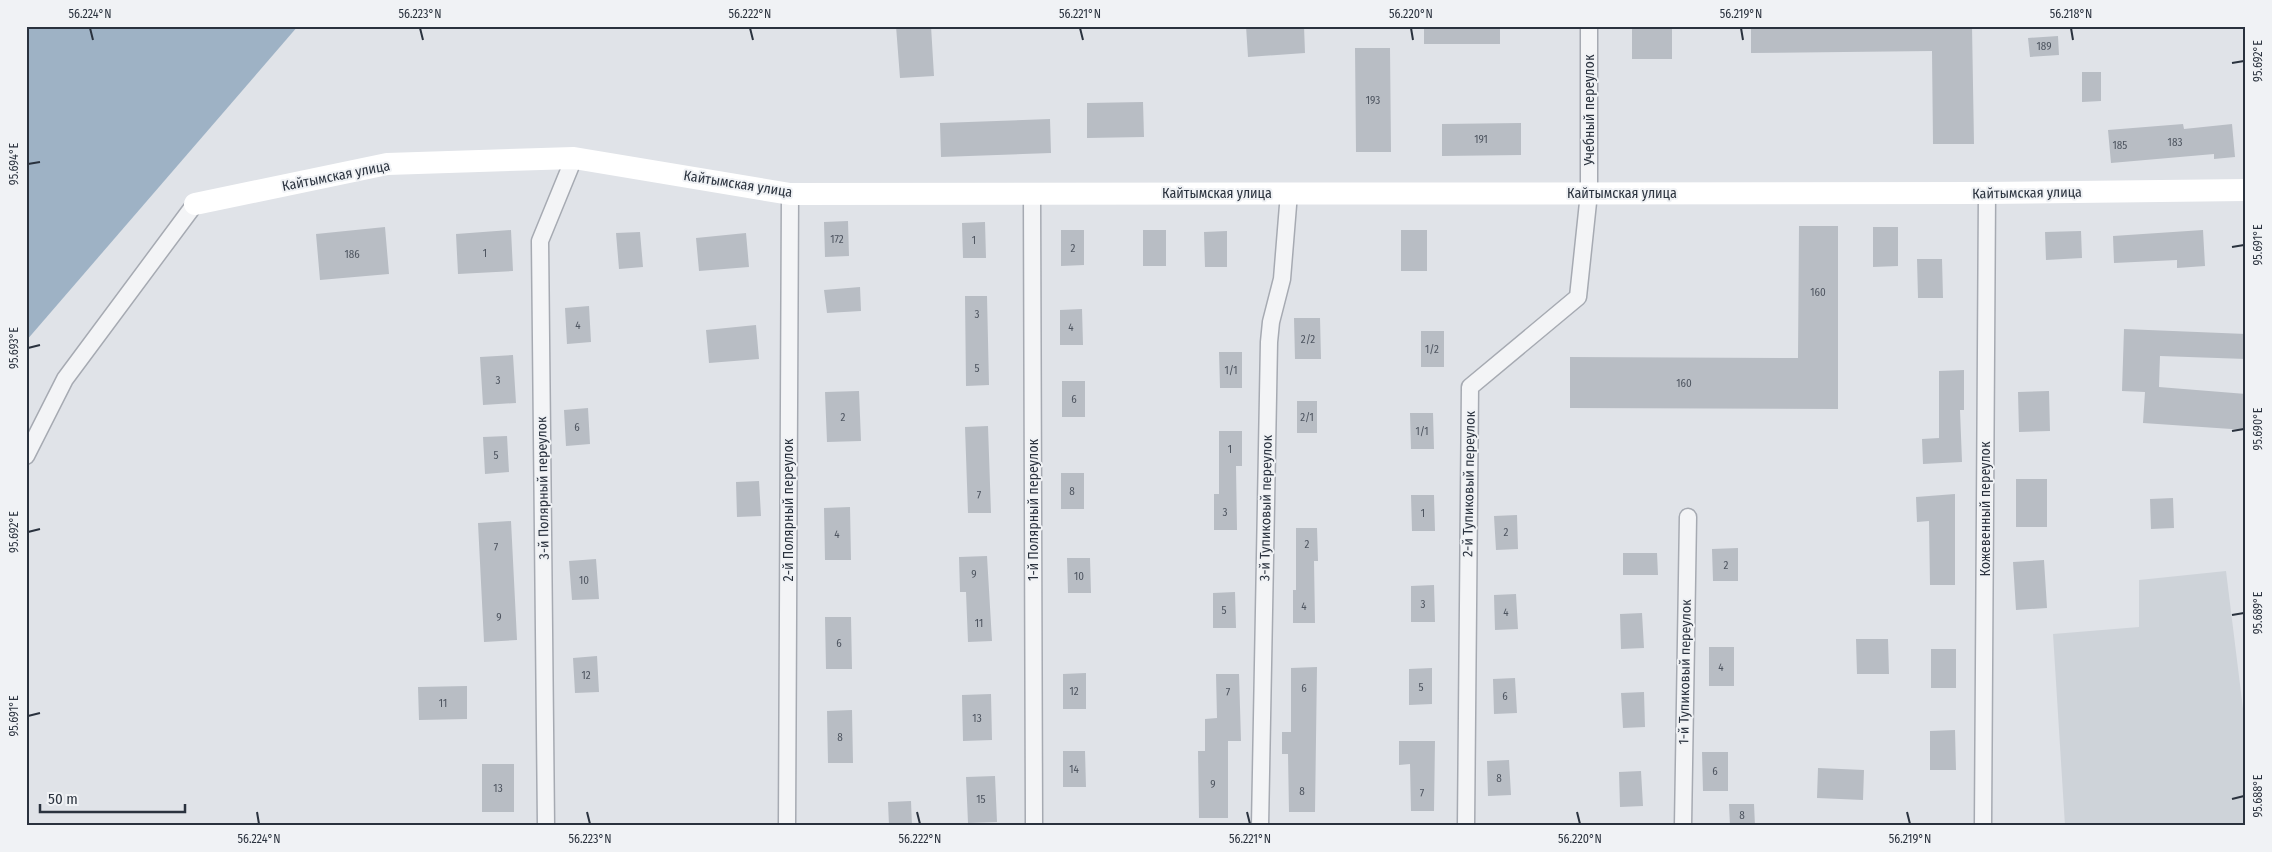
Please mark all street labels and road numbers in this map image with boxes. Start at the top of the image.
street label: Учебный переулок [1581,54,1598,166]
street label: Кайтымская улица [280,157,392,195]
street label: Кайтымская улица [682,167,794,201]
street label: Кайтымская улица [1972,184,2082,202]
street label: Кайтымская улица [1162,185,1272,202]
street label: Кайтымская улица [1567,185,1677,202]
street label: 2-й Тупиковый переулок [1459,410,1479,557]
street label: 3-й Полярный переулок [533,416,553,560]
street label: 3-й Тупиковый переулок [1256,434,1276,581]
street label: 2-й Полярный переулок [780,438,797,581]
street label: 1-й Полярный переулок [1025,439,1042,581]
street label: Кожевенный переулок [1977,441,1994,577]
street label: 1-й Тупиковый переулок [1675,599,1695,745]

